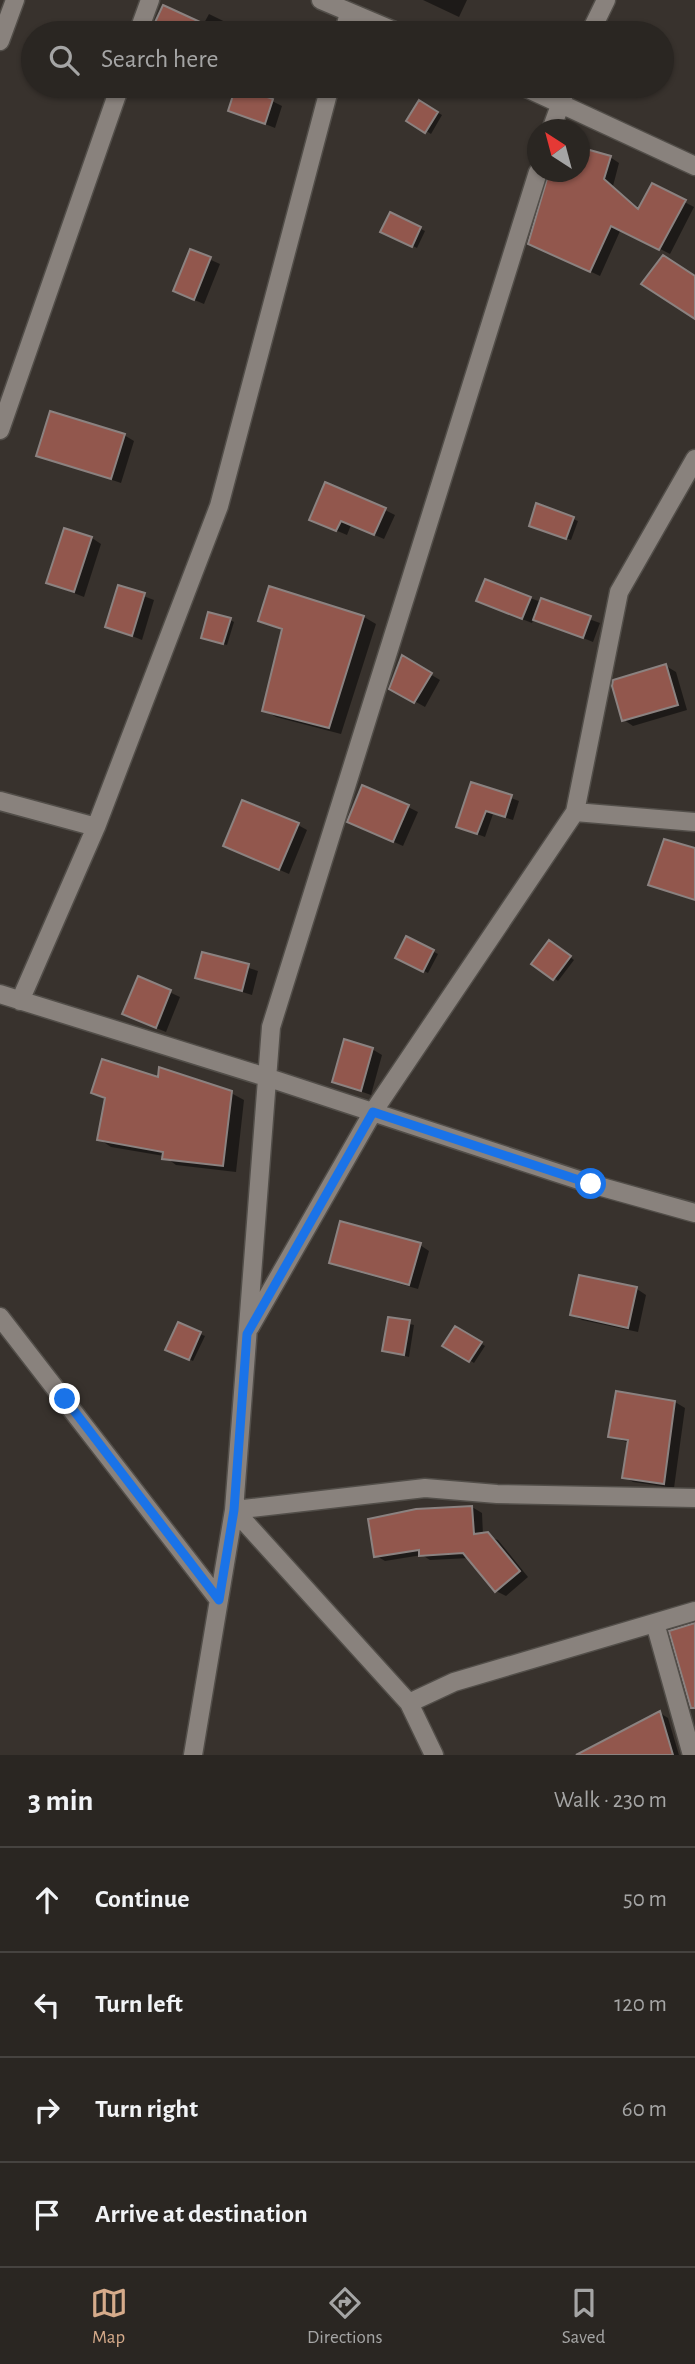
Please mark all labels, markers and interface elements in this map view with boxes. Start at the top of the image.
search box [21,21,674,98]
icon: search [45,41,83,79]
text: Search here [101,46,219,72]
north arrow [527,119,590,182]
route start [575,1168,606,1199]
route end [49,1383,80,1414]
text: 3 min [28,1786,93,1816]
text: Walk · 230 m [554,1789,667,1812]
icon: ahead [28,1881,66,1919]
text: Continue [95,1886,190,1912]
text: 50 m [623,1888,667,1911]
icon: left [28,1986,66,2024]
text: Turn left [95,1991,183,2017]
text: 120 m [614,1993,667,2016]
icon: right [28,2091,66,2129]
text: Turn right [95,2096,198,2122]
text: 60 m [622,2098,667,2121]
icon: arrive [28,2196,66,2234]
text: Arrive at destination [95,2201,308,2227]
tab: Map [90,2284,128,2349]
tab: Directions [307,2284,383,2349]
tab: Saved [562,2284,605,2349]

